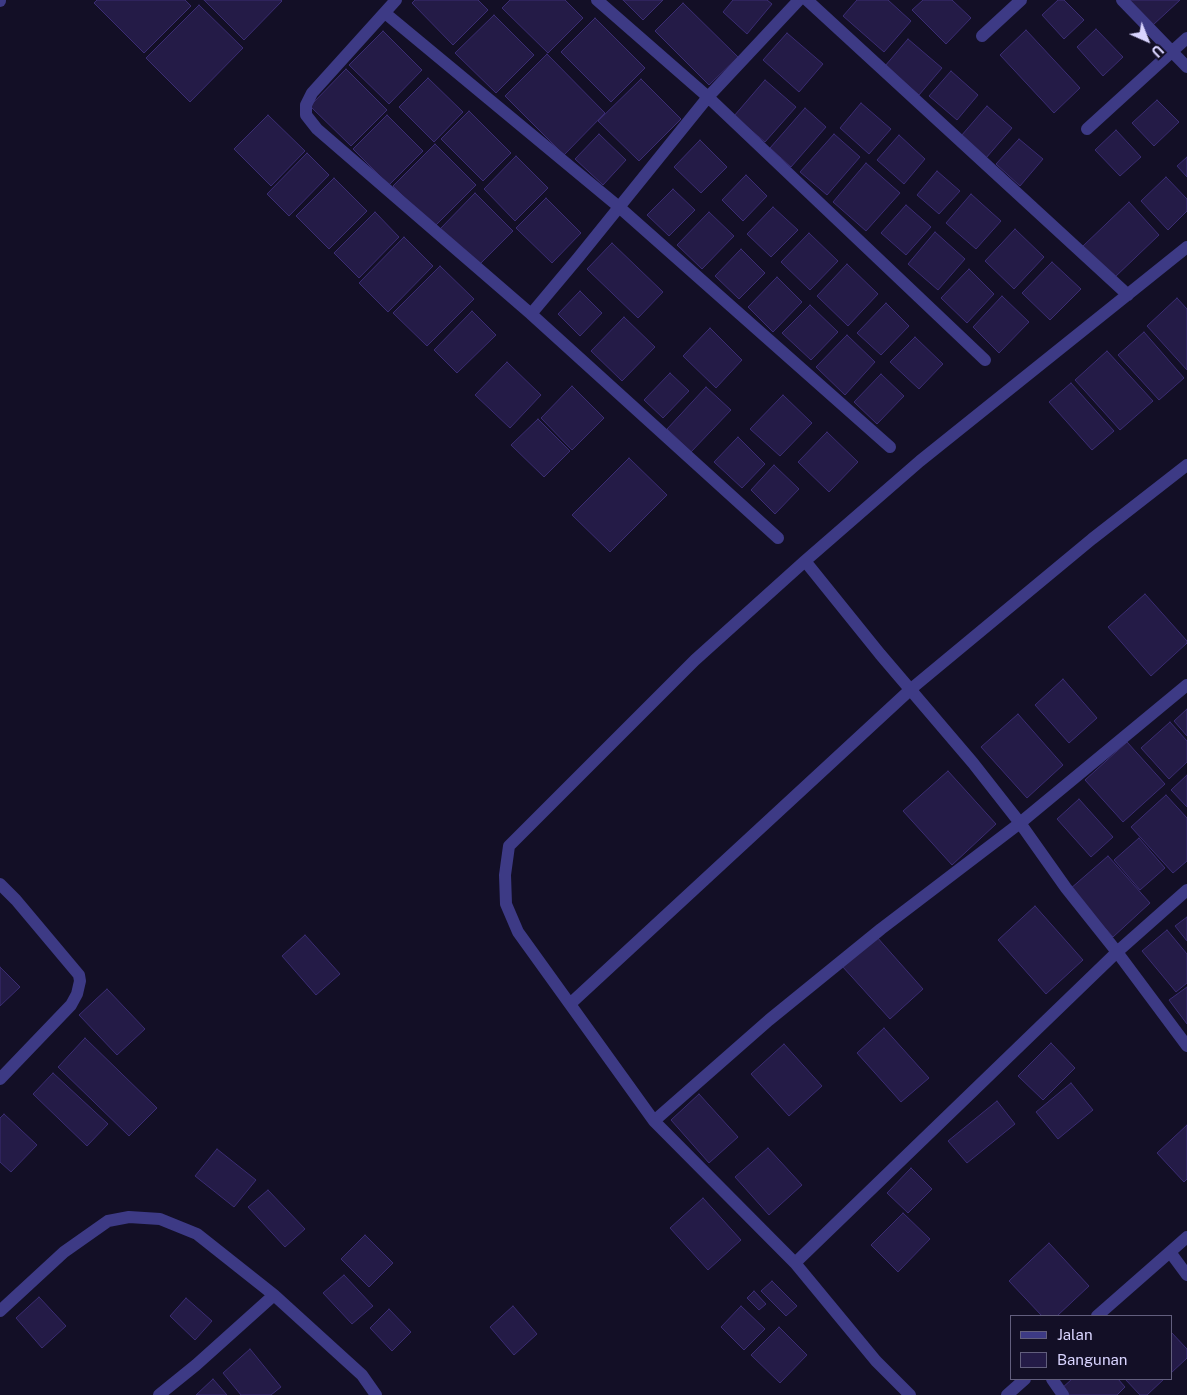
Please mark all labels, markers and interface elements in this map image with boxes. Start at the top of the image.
north arrow [1122,15,1172,65]
text: U [1148,42,1167,60]
legend [1010,1315,1172,1380]
text: Jalan [1057,1326,1093,1343]
text: Bangunan [1057,1351,1128,1368]

